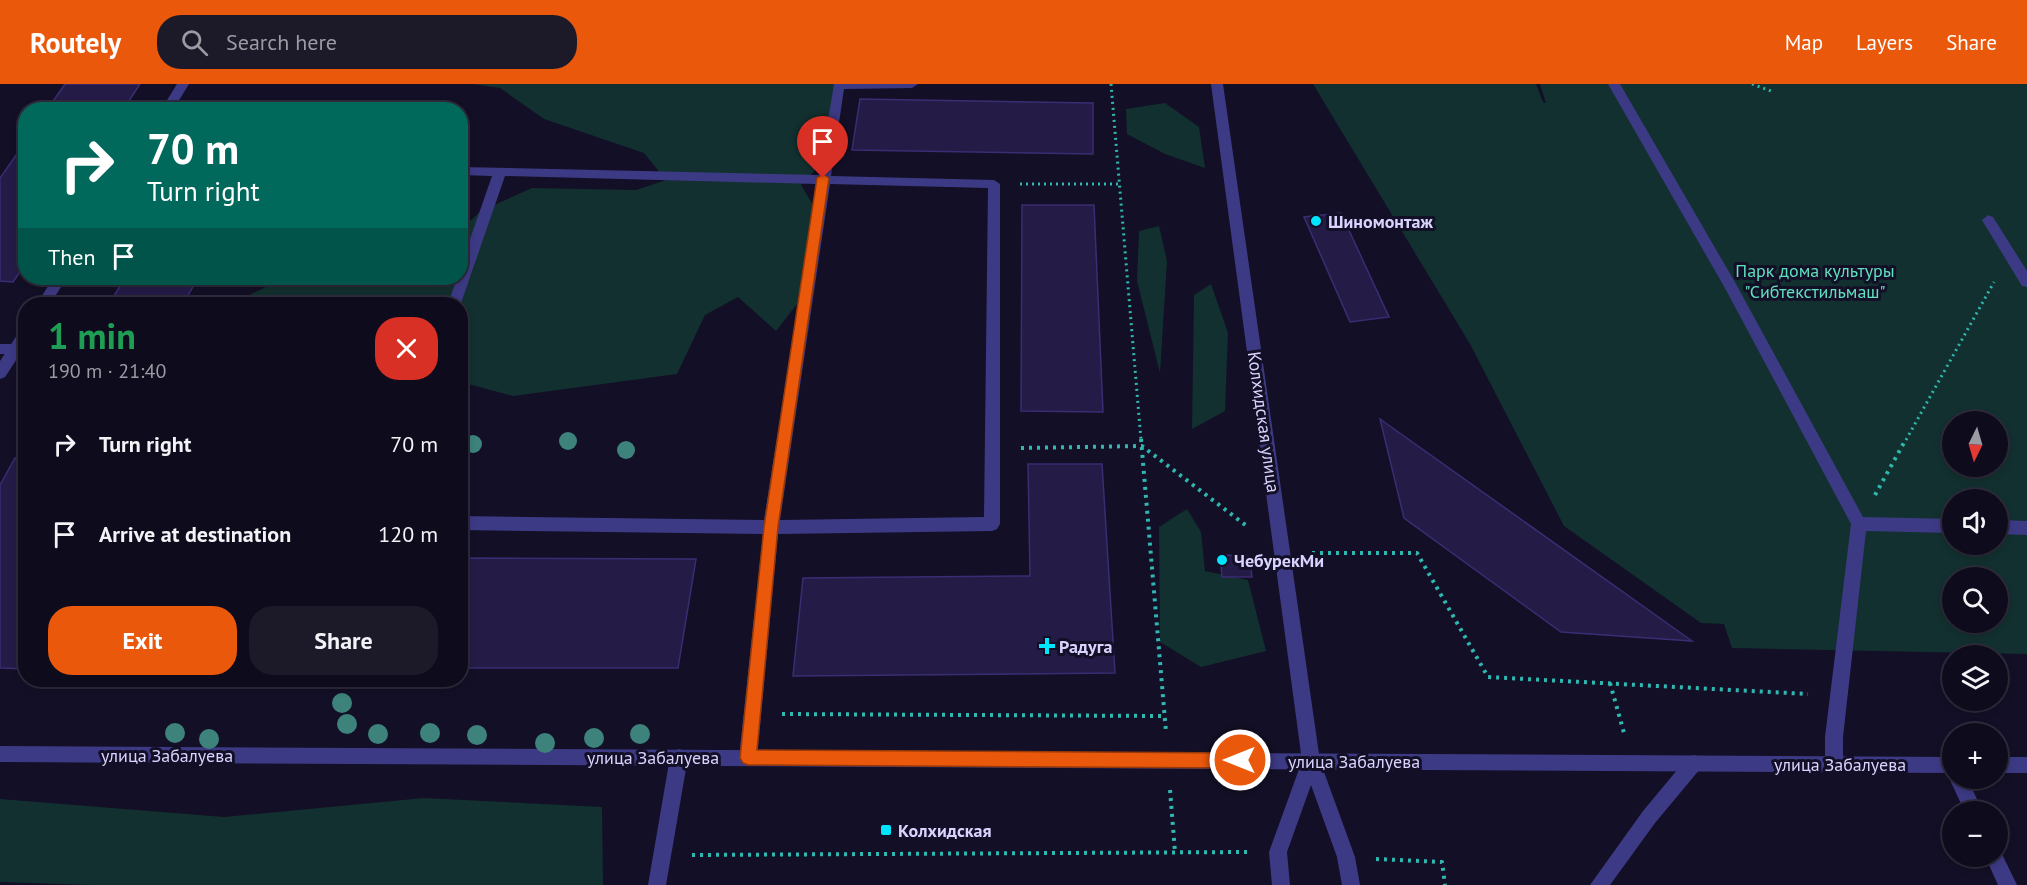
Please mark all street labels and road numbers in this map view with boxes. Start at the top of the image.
street label: Колхидская улица [1243,350,1285,494]
street label: улица Забалуева [101,744,233,767]
street label: улица Забалуева [587,746,719,769]
street label: улица Забалуева [1288,750,1420,773]
street label: улица Забалуева [1774,753,1906,776]

